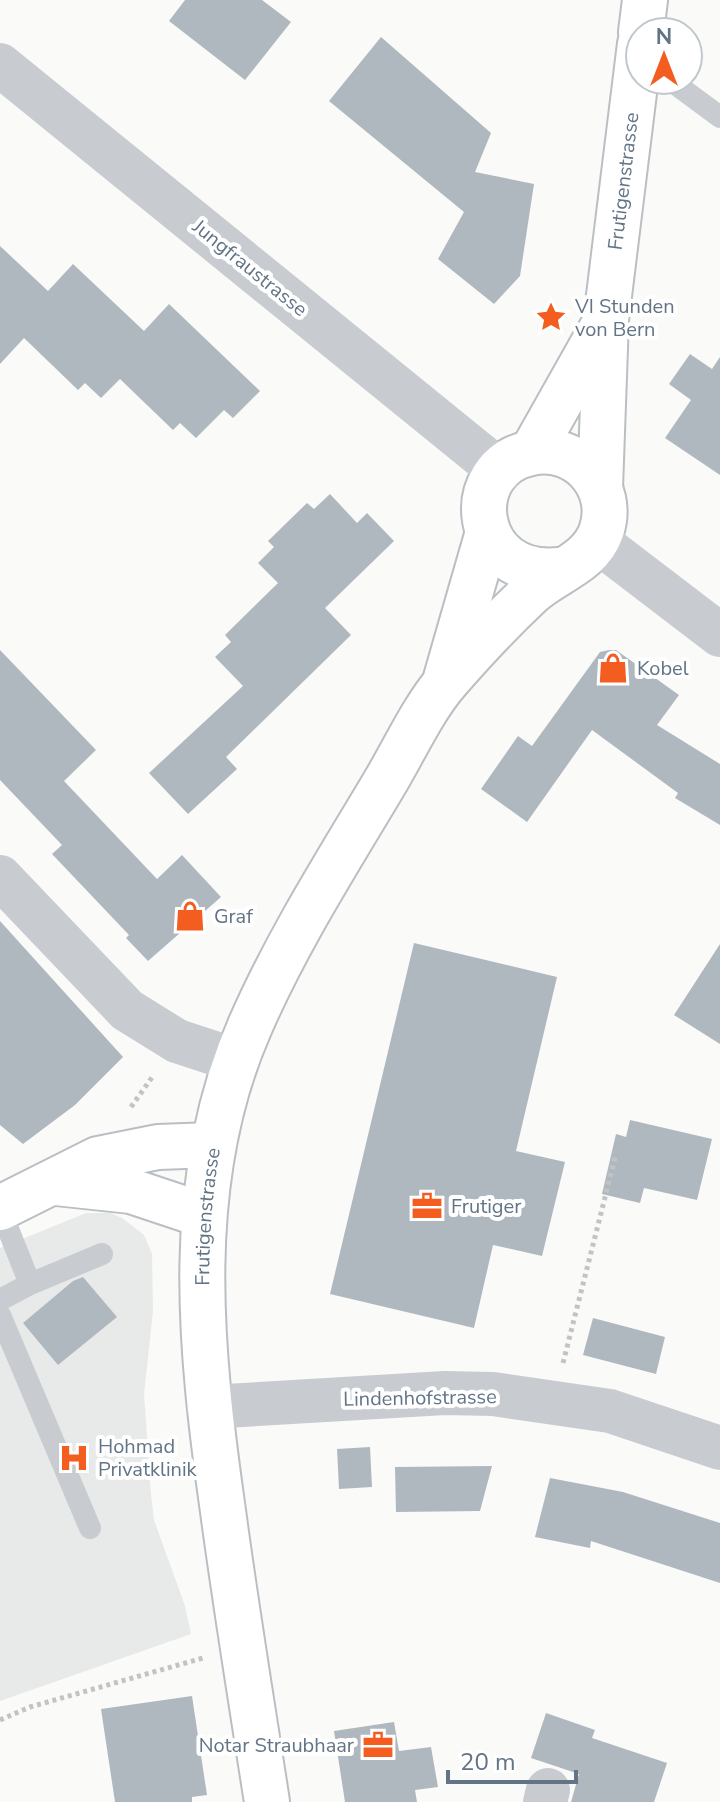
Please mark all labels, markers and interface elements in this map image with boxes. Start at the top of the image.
north arrow [624,16,704,96]
text: N [656,22,672,52]
street label: Frutigenstrasse [601,111,645,252]
street label: Jungfraustrasse [186,213,313,323]
place label: VI Stunden von Bern [574,293,675,343]
place icon: VI Stunden von Bern [534,300,568,334]
shop icon: Kobel [596,651,630,685]
place label: Kobel [637,655,689,682]
shop icon: Graf [173,899,207,933]
place label: Graf [214,903,253,930]
street label: Frutigenstrasse [189,1145,226,1286]
office icon: Frutiger [410,1189,444,1223]
place label: Frutiger [451,1193,521,1220]
street label: Lindenhofstrasse [343,1383,497,1413]
place label: Hohmad Privatklinik [98,1433,198,1483]
hospital icon: Hohmad Privatklinik [57,1441,91,1475]
office icon: Notar Straubhaar [361,1728,395,1762]
place label: Notar Straubhaar [199,1732,354,1759]
scale bar [448,1734,576,1784]
text: 20 m [460,1746,516,1778]

